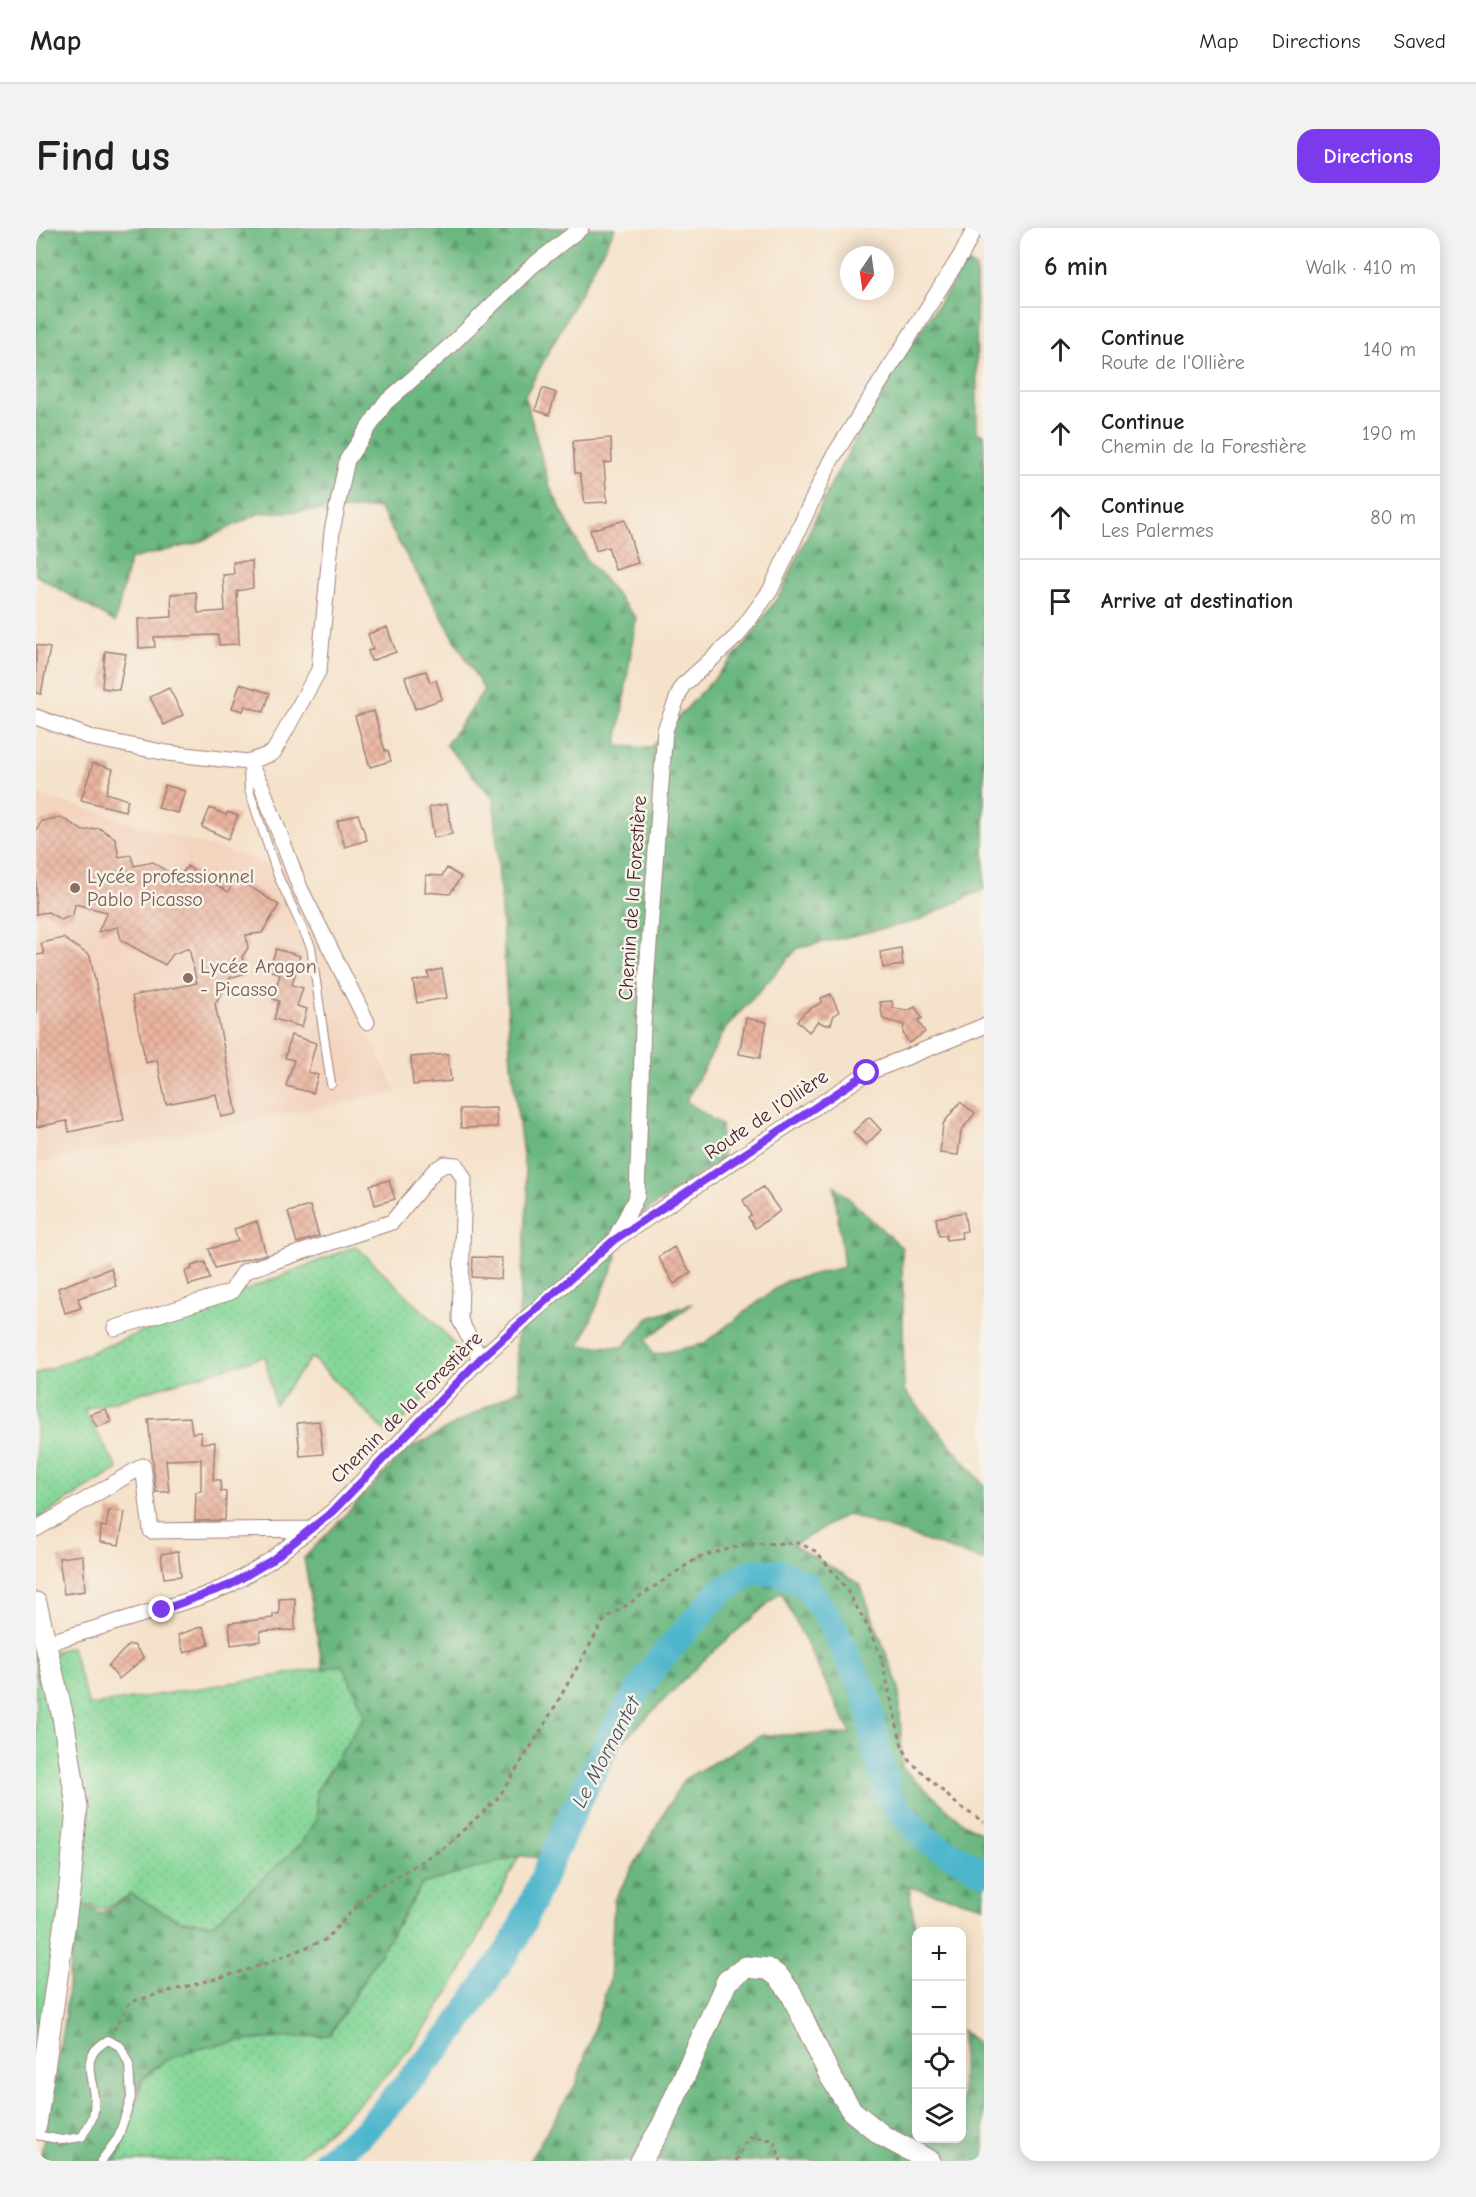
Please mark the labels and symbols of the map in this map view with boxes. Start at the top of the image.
north arrow [840,246,894,300]
street label: Chemin de la Forestière [614,795,651,1001]
place label: Lycée professionnel Pablo Picasso [87,865,254,911]
marker: Lycée professionnel Pablo Picasso [68,881,82,895]
place label: Lycée Aragon - Picasso [200,955,317,1001]
marker: Lycée Aragon - Picasso [181,971,195,985]
route start [853,1059,879,1085]
street label: Route de l'Ollière [700,1065,832,1164]
street label: Chemin de la Forestière [326,1327,487,1488]
route end [148,1596,174,1622]
water label: Le Mornantet [567,1691,646,1812]

